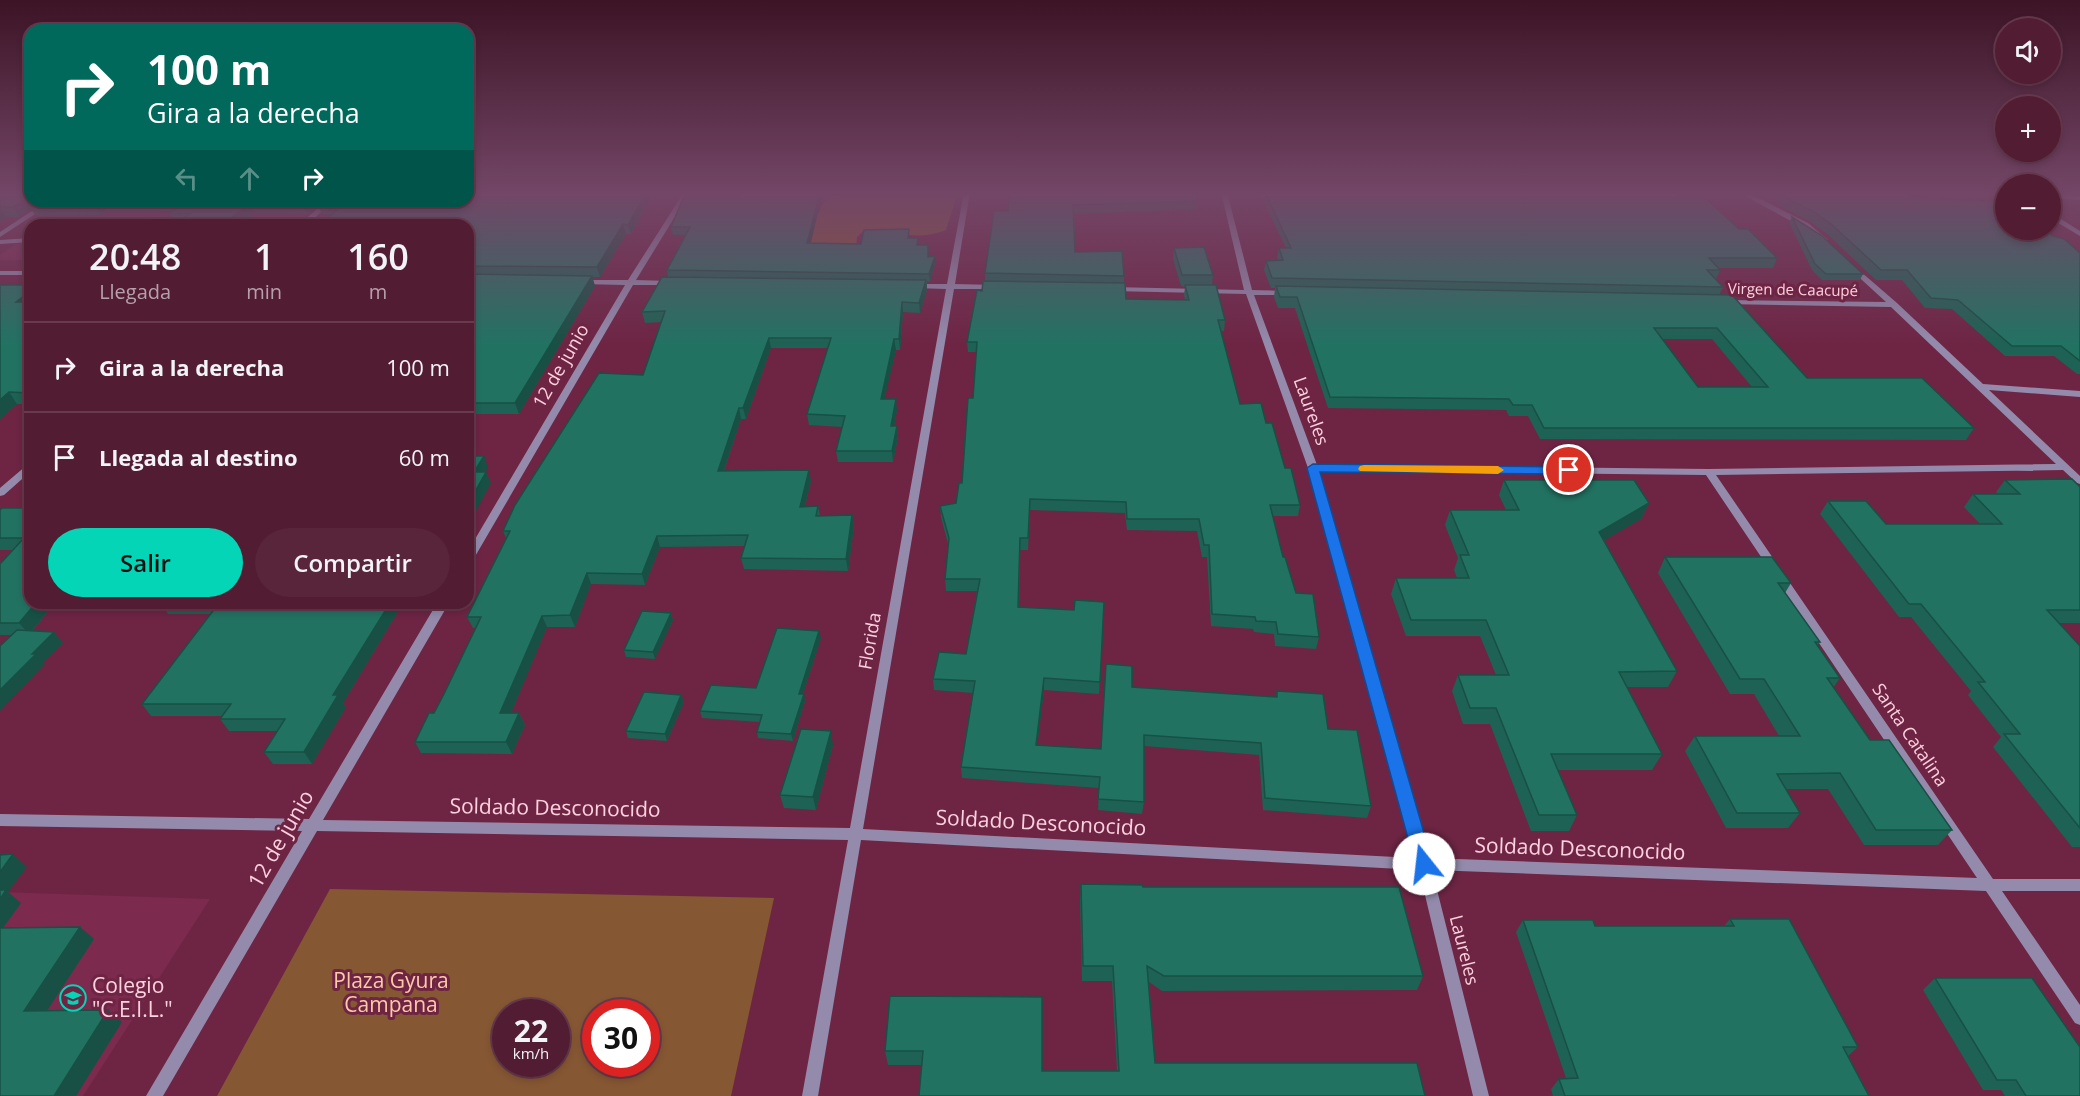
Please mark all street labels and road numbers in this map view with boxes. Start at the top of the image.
street label: Virgen de Caacupé [1728,278,1858,300]
street label: 12 de junio [526,319,594,412]
street label: Laureles [1288,373,1335,448]
street label: Florida [852,610,886,671]
street label: Santa Catalina [1867,678,1954,791]
street label: 12 de junio [241,784,319,893]
street label: Soldado Desconocido [449,791,661,823]
street label: Soldado Desconocido [935,802,1147,842]
street label: Soldado Desconocido [1474,830,1686,866]
street label: Laureles [1445,912,1485,987]

